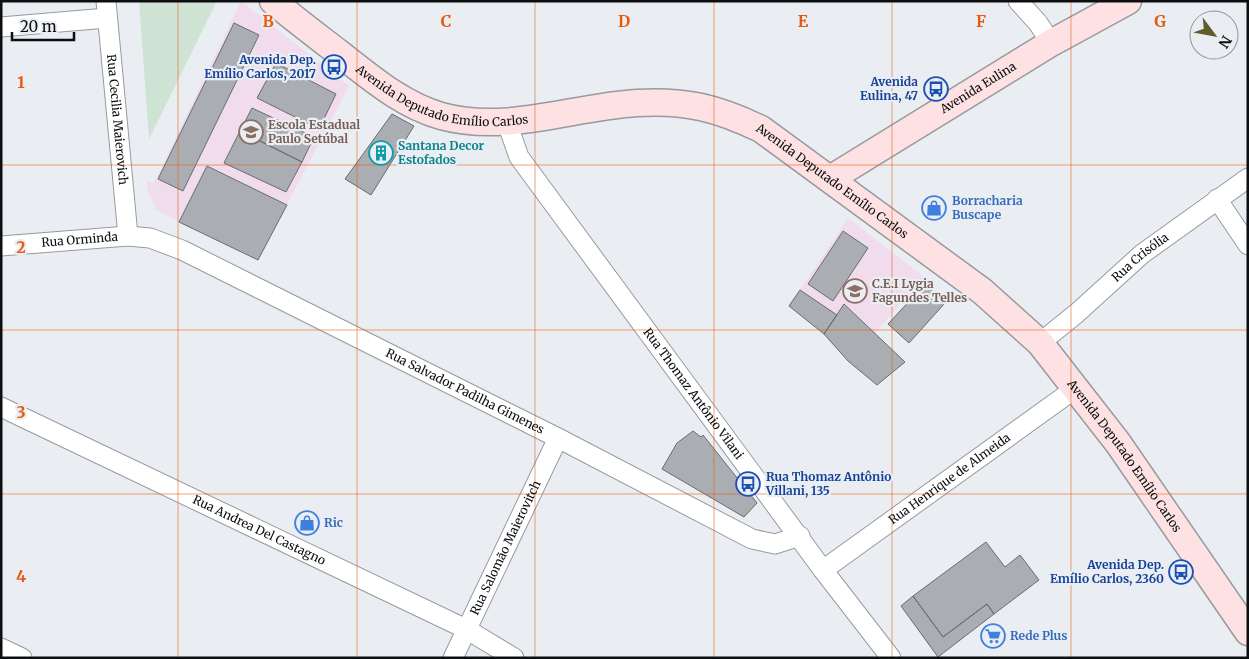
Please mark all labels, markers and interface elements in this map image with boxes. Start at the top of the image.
scale bar [12,10,75,42]
north arrow [1189,10,1239,60]
text: B [262,11,274,31]
text: C [441,11,451,31]
text: D [618,11,630,31]
text: E [798,11,809,31]
text: F [976,11,986,31]
text: G [1154,11,1166,31]
text: 20 m [20,17,57,36]
text: N [1214,32,1236,51]
place label: Avenida Dep. Emílio Carlos, 2017 [204,52,316,81]
street label: Rua Cecilia Maierovich [104,53,131,185]
bus stop icon: Avenida Dep. Emílio Carlos, 2017 [321,54,347,80]
street label: Avenida Eulina [936,58,1019,117]
street label: Avenida Deputado Emílio Carlos [352,61,529,129]
text: 1 [17,72,25,92]
place label: Avenida Eulina, 47 [860,74,918,103]
bus stop icon: Avenida Eulina, 47 [923,76,949,102]
place label: Escola Estadual Paulo Setúbal [268,117,360,146]
school or university icon: Escola Estadual Paulo Setúbal [238,119,264,145]
street label: Avenida Deputado Emílio Carlos [753,119,911,241]
place label: Santana Decor Estofados [398,138,485,167]
building icon: Santana Decor Estofados [368,140,394,166]
place label: Borracharia Buscape [952,193,1023,222]
shop icon: Borracharia Buscape [921,195,947,221]
street label: Rua Orminda [41,229,119,250]
street label: Rua Crisólia [1109,229,1172,285]
text: 2 [16,237,26,257]
place label: C.E.I Lygia Fagundes Telles [872,276,967,305]
school or university icon: C.E.I Lygia Fagundes Telles [842,278,868,304]
street label: Rua Thomaz Antônio Vilani [640,325,747,462]
street label: Rua Salvador Padilha Gimenes [383,345,547,437]
street label: Avenida Deputado Emílio Carlos [1064,376,1185,535]
text: 3 [16,402,26,422]
street label: Rua Henrique de Almeida [886,429,1014,527]
place label: Rua Thomaz Antônio Villani, 135 [765,469,891,498]
bus stop icon: Rua Thomaz Antônio Villani, 135 [735,471,761,497]
street label: Rua Salomão Maierovitch [467,478,544,617]
street label: Rua Andrea Del Castagno [190,492,328,568]
shop icon: Ric [294,510,320,536]
place label: Ric [324,515,343,530]
place label: Avenida Dep. Emílio Carlos, 2360 [1050,557,1164,586]
bus stop icon: Avenida Dep. Emílio Carlos, 2360 [1168,559,1194,585]
text: 4 [16,566,26,586]
supermarket icon: Rede Plus [980,623,1006,649]
place label: Rede Plus [1010,628,1067,643]

